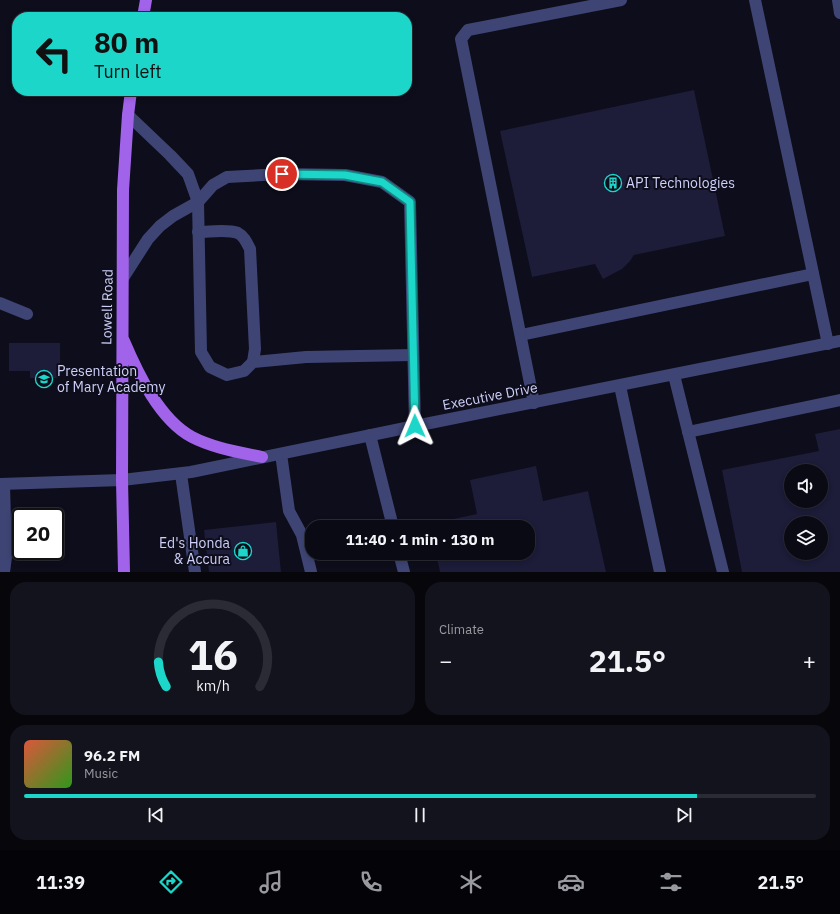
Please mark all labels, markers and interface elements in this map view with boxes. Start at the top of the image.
text: 80 m [94,24,159,61]
icon: left [28,28,80,80]
text: Turn left [94,60,162,83]
pin [265,157,299,191]
icon: arrive [271,163,293,185]
building icon: API Technologies [603,173,623,193]
place label: API Technologies [626,174,735,192]
street label: Lowell Road [97,269,117,345]
place label: Presentation of Mary Academy [57,362,165,396]
school or university icon: Presentation of Mary Academy [34,369,54,389]
street label: Executive Drive [441,378,539,414]
position arrow [394,405,436,447]
map controls [784,464,828,560]
button: sound [784,464,828,508]
speed limit sign: 20 [12,508,64,560]
button: layers [784,516,828,560]
text: 11:40 · 1 min · 130 m [346,530,494,549]
place label: Ed's Honda & Accura [159,534,231,568]
shop icon: Ed's Honda & Accura [233,541,253,561]
text: Climate [439,621,484,638]
text: 16 [188,626,237,680]
text: 21.5° [589,641,666,680]
text: − [439,646,452,675]
text: + [803,646,816,675]
text: km/h [196,675,229,694]
text: 96.2 FM [84,746,140,765]
text: Music [84,765,118,782]
icon: previous [145,804,167,826]
icon: pause [409,804,431,826]
icon: next [673,804,695,826]
icon: directions [157,868,185,896]
icon: music [257,868,285,896]
icon: phone [357,868,385,896]
icon: climate [457,868,485,896]
icon: car [557,868,585,896]
icon: filters [657,868,685,896]
text: 11:39 [36,871,85,894]
text: 21.5° [757,871,804,894]

